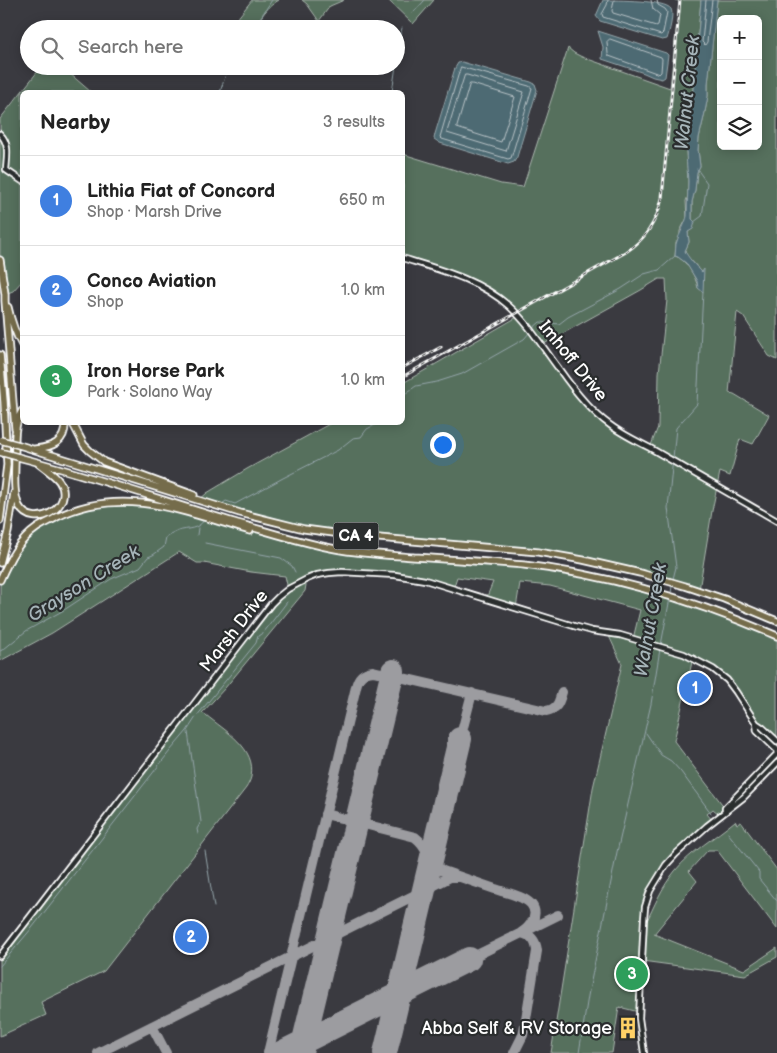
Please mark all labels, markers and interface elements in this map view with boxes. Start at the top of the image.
map controls [717,15,762,150]
button: + [717,15,762,60]
search box [20,20,405,75]
icon: search [38,34,66,62]
water label: Walnut Creek [671,34,706,151]
text: Search here [78,36,183,59]
button: − [717,60,762,105]
button: layers [717,105,762,150]
text: Nearby [40,110,110,135]
text: 3 results [323,113,385,132]
text: Lithia Fiat of Concord [87,180,275,203]
text: 1 [53,191,59,210]
text: 650 m [339,191,385,210]
text: Shop · Marsh Drive [87,203,222,222]
text: Conco Aviation [87,270,216,293]
text: 2 [51,281,61,300]
text: 1.0 km [341,281,385,300]
text: Shop [87,293,124,312]
street label: Imhoff Drive [534,316,612,406]
text: Iron Horse Park [87,360,225,383]
text: 3 [51,371,61,390]
text: 1.0 km [341,371,385,390]
text: Park · Solano Way [87,383,212,402]
your location [430,432,456,458]
road number: CA 4 [334,522,378,550]
water label: Grayson Creek [24,540,145,628]
water label: Walnut Creek [630,561,672,679]
street label: Marsh Drive [195,586,273,676]
pin: 1 [679,669,711,707]
pin: 2 [175,918,207,956]
pin: 3 [616,955,648,993]
building icon: Abba Self & RV Storage [615,1015,641,1041]
place label: Abba Self & RV Storage [421,1018,612,1039]

